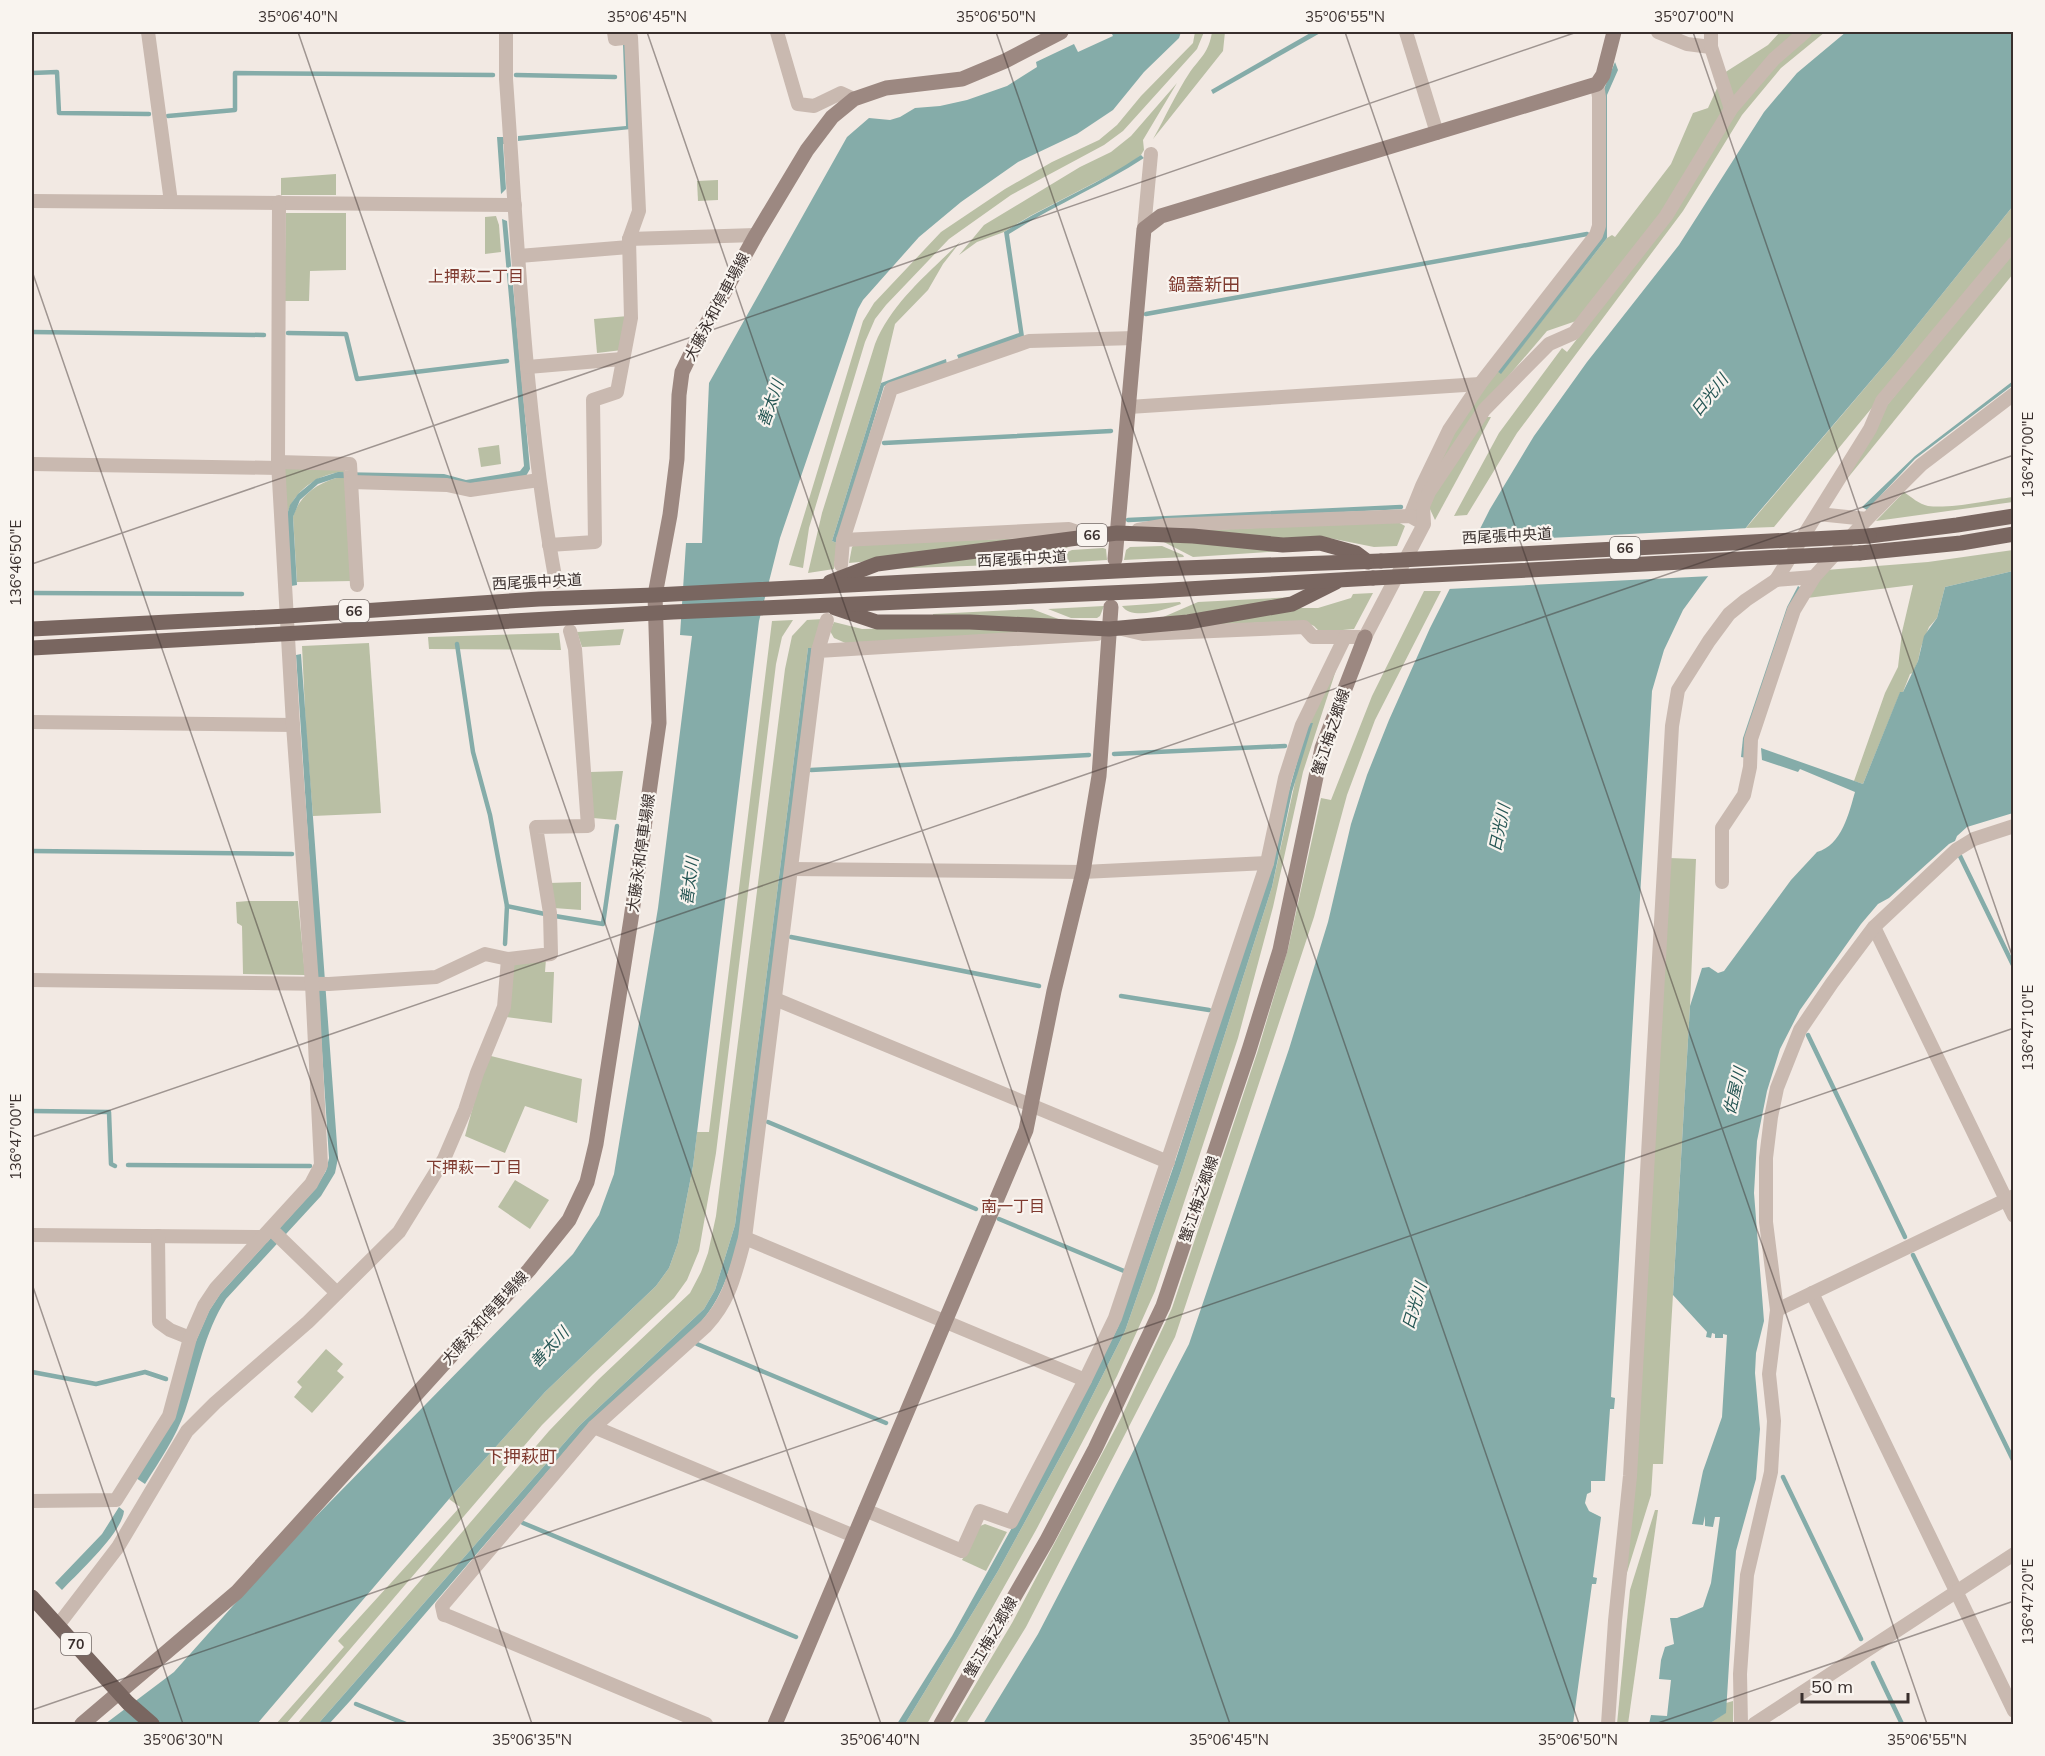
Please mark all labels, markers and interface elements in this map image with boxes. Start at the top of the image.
text: 35°06'40"N [258,7,338,26]
text: 35°06'45"N [607,7,687,26]
text: 35°06'50"N [956,7,1036,26]
text: 35°06'55"N [1305,7,1385,26]
text: 35°07'00"N [1654,7,1734,26]
street label: 大藤永和停車場線 [680,249,753,364]
district label: 上押萩二丁目 [428,266,524,286]
district label: 鍋蓋新田 [1168,273,1240,296]
water label: 日光川 [1686,369,1733,420]
water label: 善太川 [753,375,788,429]
text: 136°47'00"E [2018,412,2037,498]
text: 136°46'50"E [6,520,25,606]
road number: 66 [1077,524,1107,546]
street label: 西尾張中央道 [1462,524,1552,547]
road number: 66 [1610,537,1640,559]
street label: 西尾張中央道 [977,547,1067,570]
street label: 西尾張中央道 [492,570,582,593]
road number: 66 [339,600,369,622]
street label: 蟹江梅之郷線 [1308,686,1353,778]
street label: 大藤永和停車場線 [623,792,658,914]
water label: 日光川 [1484,800,1514,854]
water label: 善太川 [676,854,702,906]
text: 136°47'10"E [2018,985,2037,1071]
water label: 佐屋川 [1719,1063,1750,1117]
text: 136°47'00"E [6,1094,25,1180]
street label: 蟹江梅之郷線 [1175,1153,1222,1244]
district label: 下押萩一丁目 [426,1157,522,1177]
district label: 南一丁目 [981,1196,1045,1216]
street label: 大藤永和停車場線 [437,1267,532,1369]
water label: 日光川 [1397,1278,1431,1332]
water label: 善太川 [525,1321,574,1371]
district label: 下押萩町 [485,1445,557,1468]
text: 136°47'20"E [2018,1559,2037,1645]
street label: 蟹江梅之郷線 [960,1593,1021,1680]
road number: 70 [61,1633,91,1655]
scale bar [1802,1666,1908,1704]
text: 50 m [1811,1675,1853,1698]
text: 35°06'30"N [143,1730,223,1749]
text: 35°06'35"N [492,1730,572,1749]
text: 35°06'40"N [840,1730,920,1749]
text: 35°06'45"N [1189,1730,1269,1749]
text: 35°06'50"N [1538,1730,1618,1749]
text: 35°06'55"N [1887,1730,1967,1749]

